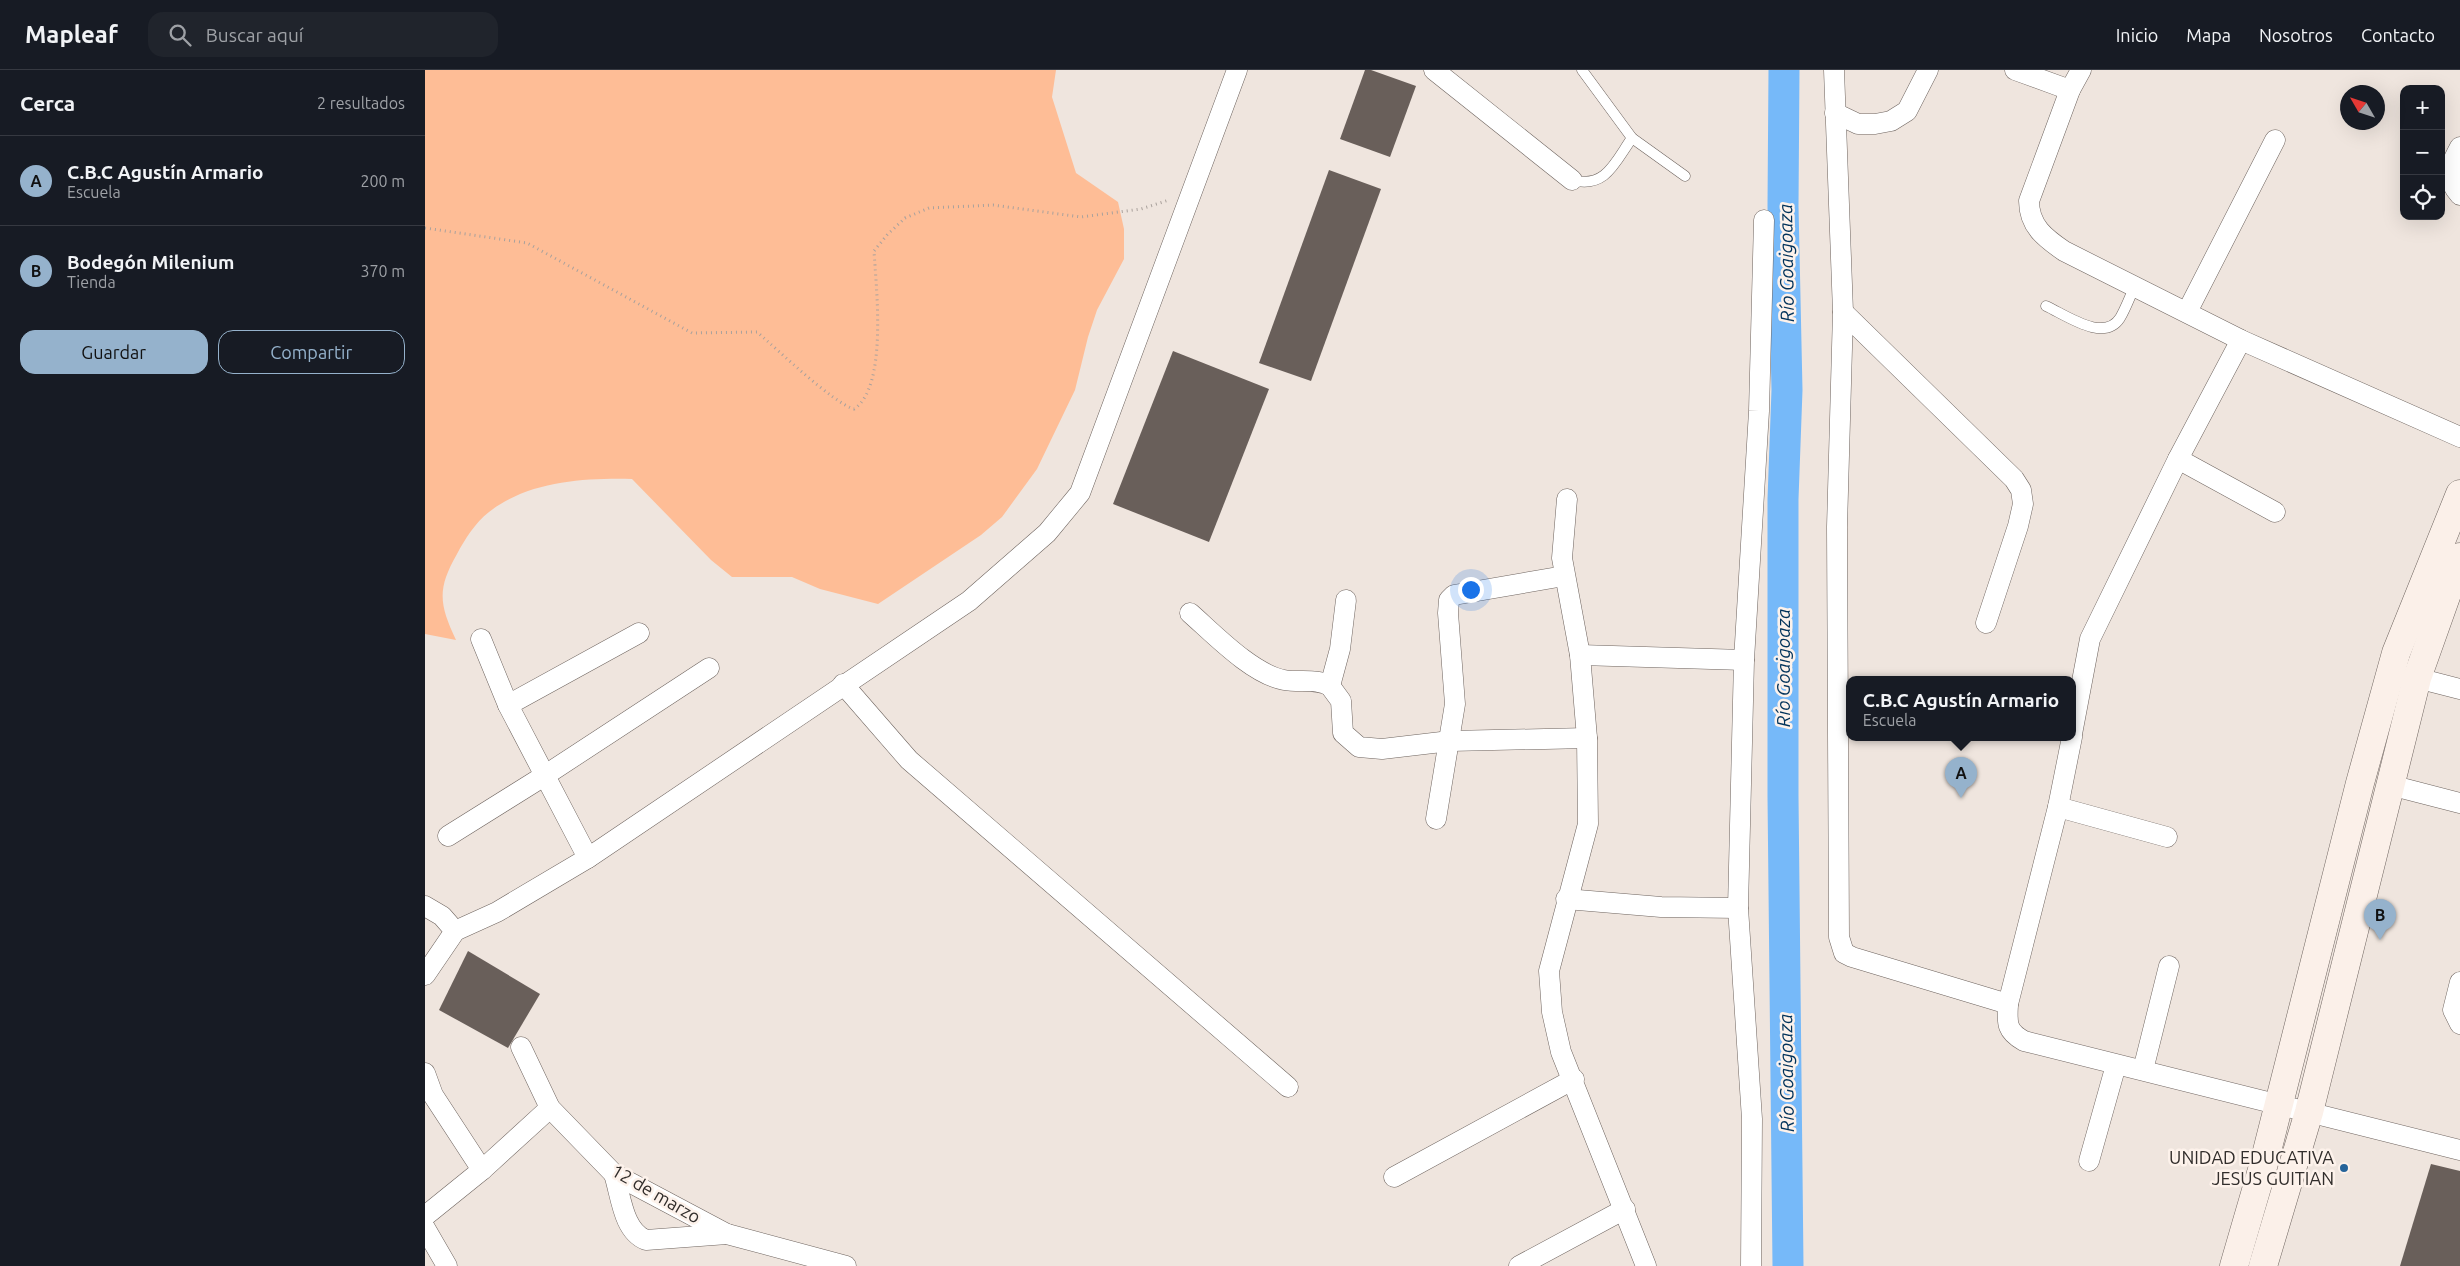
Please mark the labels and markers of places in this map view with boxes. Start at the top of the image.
pin: A [1945,757,1977,798]
pin: B [2364,899,2396,940]
place label: UNIDAD EDUCATIVA JESUS GUITIAN [2169,1147,2334,1188]
marker: UNIDAD EDUCATIVA JESUS GUITIAN [2338,1162,2350,1174]

